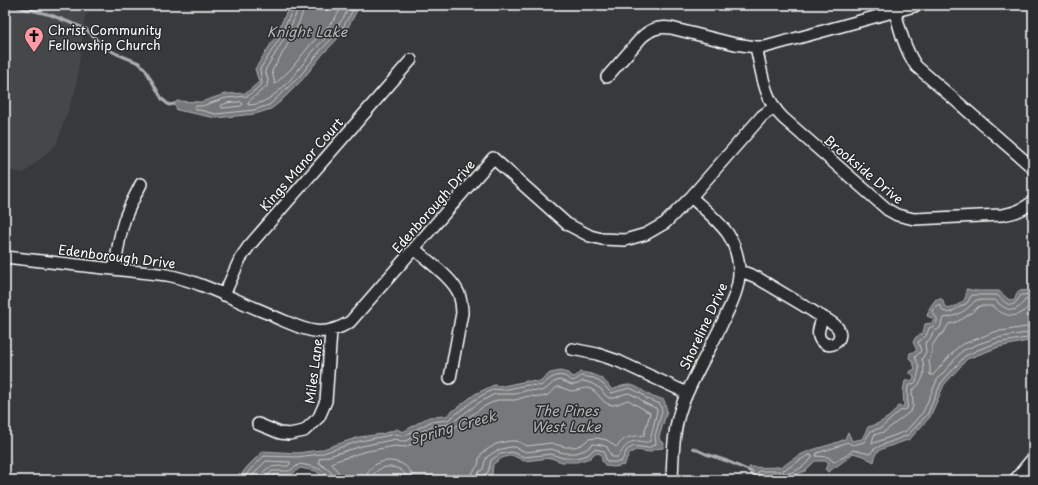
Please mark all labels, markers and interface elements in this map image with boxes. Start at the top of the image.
place label: Christ Community Fellowship Church [48,20,162,54]
water label: Knight Lake [267,21,349,42]
church icon: Christ Community Fellowship Church [23,25,45,53]
street label: Kings Manor Court [255,113,347,215]
street label: Brookside Drive [820,130,908,208]
street label: Edenborough Drive [387,155,479,257]
street label: Edenborough Drive [57,239,177,273]
street label: Shoreline Drive [674,279,732,373]
street label: Miles Lane [300,337,326,405]
water label: The Pines West Lake [531,400,602,437]
water label: Spring Creek [407,404,500,449]

